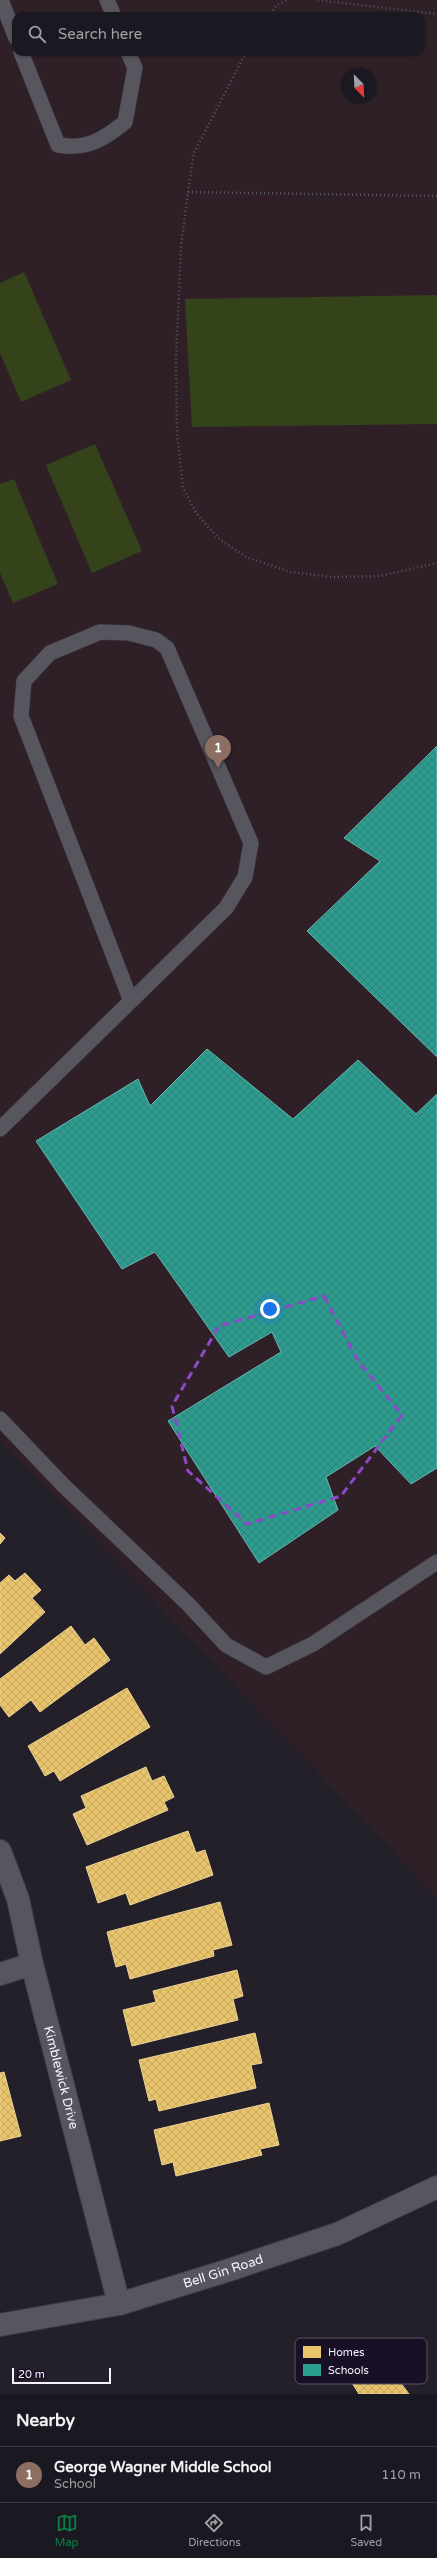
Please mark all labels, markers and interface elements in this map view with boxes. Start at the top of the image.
search box [12,12,425,56]
icon: search [26,23,48,45]
text: Search here [58,25,142,43]
north arrow [341,68,377,104]
pin: 1 [205,735,231,768]
your location [260,1299,280,1319]
street label: Kimblewick Drive [40,2024,82,2131]
street label: Bell Gin Road [181,2251,265,2292]
legend [295,2338,427,2384]
text: Homes [328,2346,364,2359]
text: Schools [328,2364,369,2377]
scale bar [12,2366,111,2385]
text: 20 m [18,2368,45,2381]
text: Nearby [16,2410,75,2431]
text: George Wagner Middle School [54,2458,272,2476]
text: 1 [25,2467,33,2483]
text: 110 m [381,2467,421,2483]
text: School [54,2476,96,2492]
tab: Map [55,2512,79,2549]
tab: Directions [188,2512,241,2549]
tab: Saved [350,2512,382,2549]

